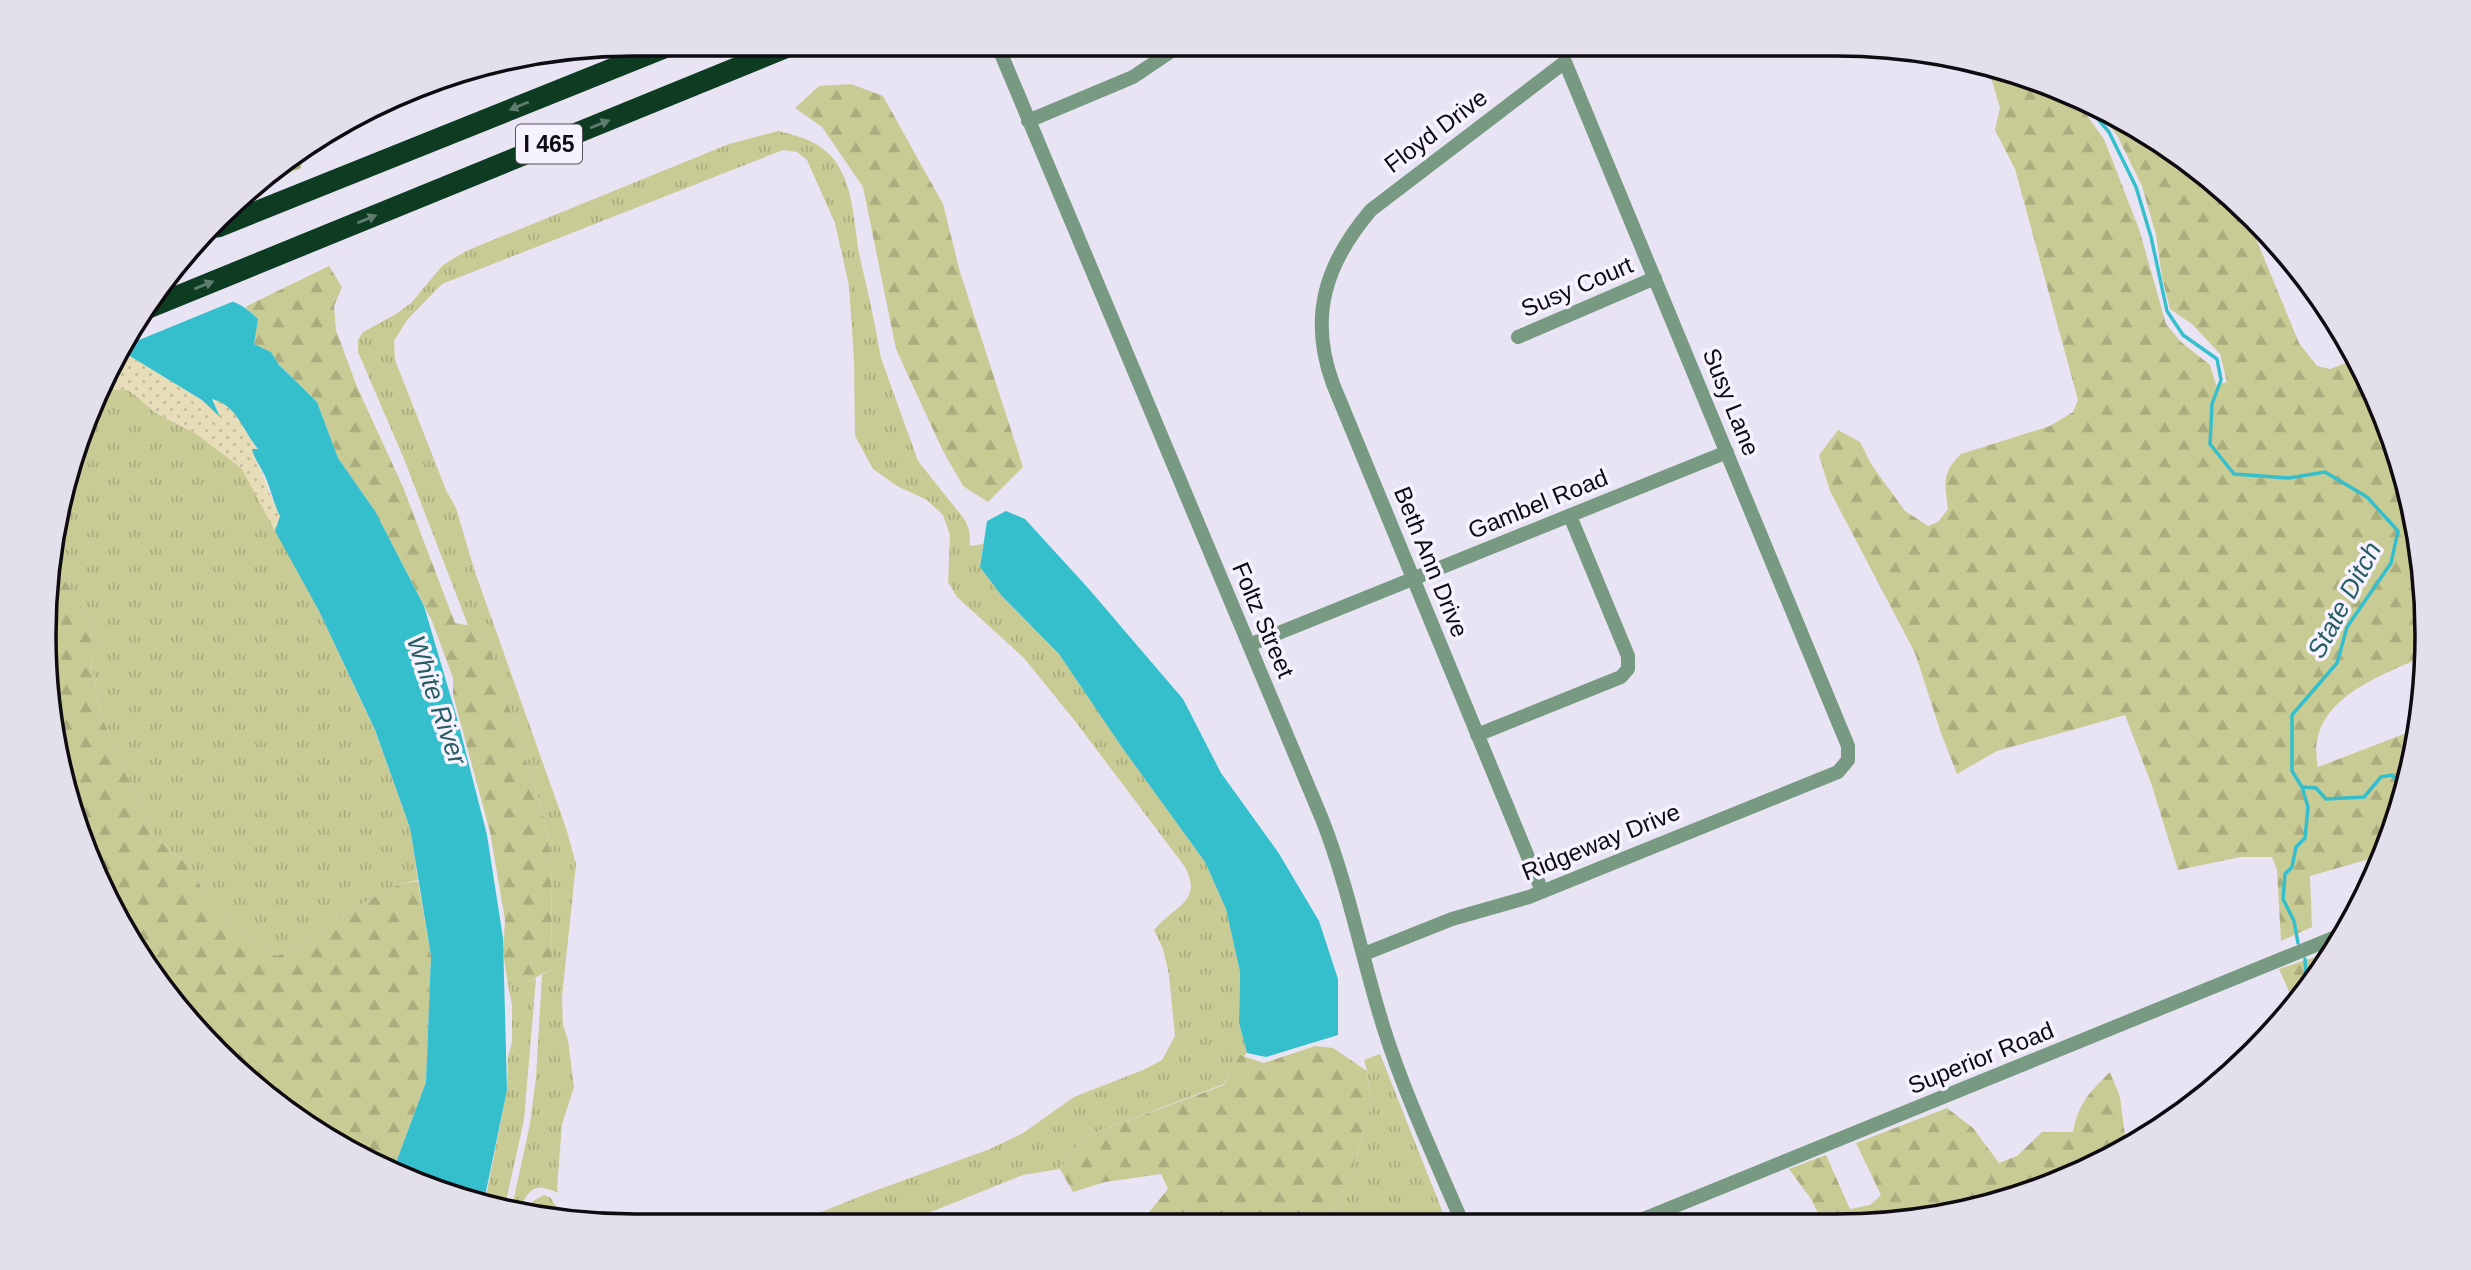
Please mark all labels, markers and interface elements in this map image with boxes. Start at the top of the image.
street label: Floyd Drive [1379,83,1492,178]
one-way arrow [509,100,530,111]
one-way arrow [590,118,611,129]
road number: I 465 [516,125,582,164]
one-way arrow [357,213,377,225]
street label: Susy Court [1517,251,1637,322]
one-way arrow [194,280,215,291]
street label: Susy Lane [1698,344,1765,459]
street label: Gambel Road [1464,463,1612,544]
street label: Beth Ann Drive [1389,483,1474,641]
water label: State Ditch [2301,537,2387,663]
street label: Foltz Street [1227,558,1300,682]
water label: White River [401,632,473,770]
street label: Ridgeway Drive [1518,798,1684,886]
street label: Superior Road [1904,1016,2058,1099]

